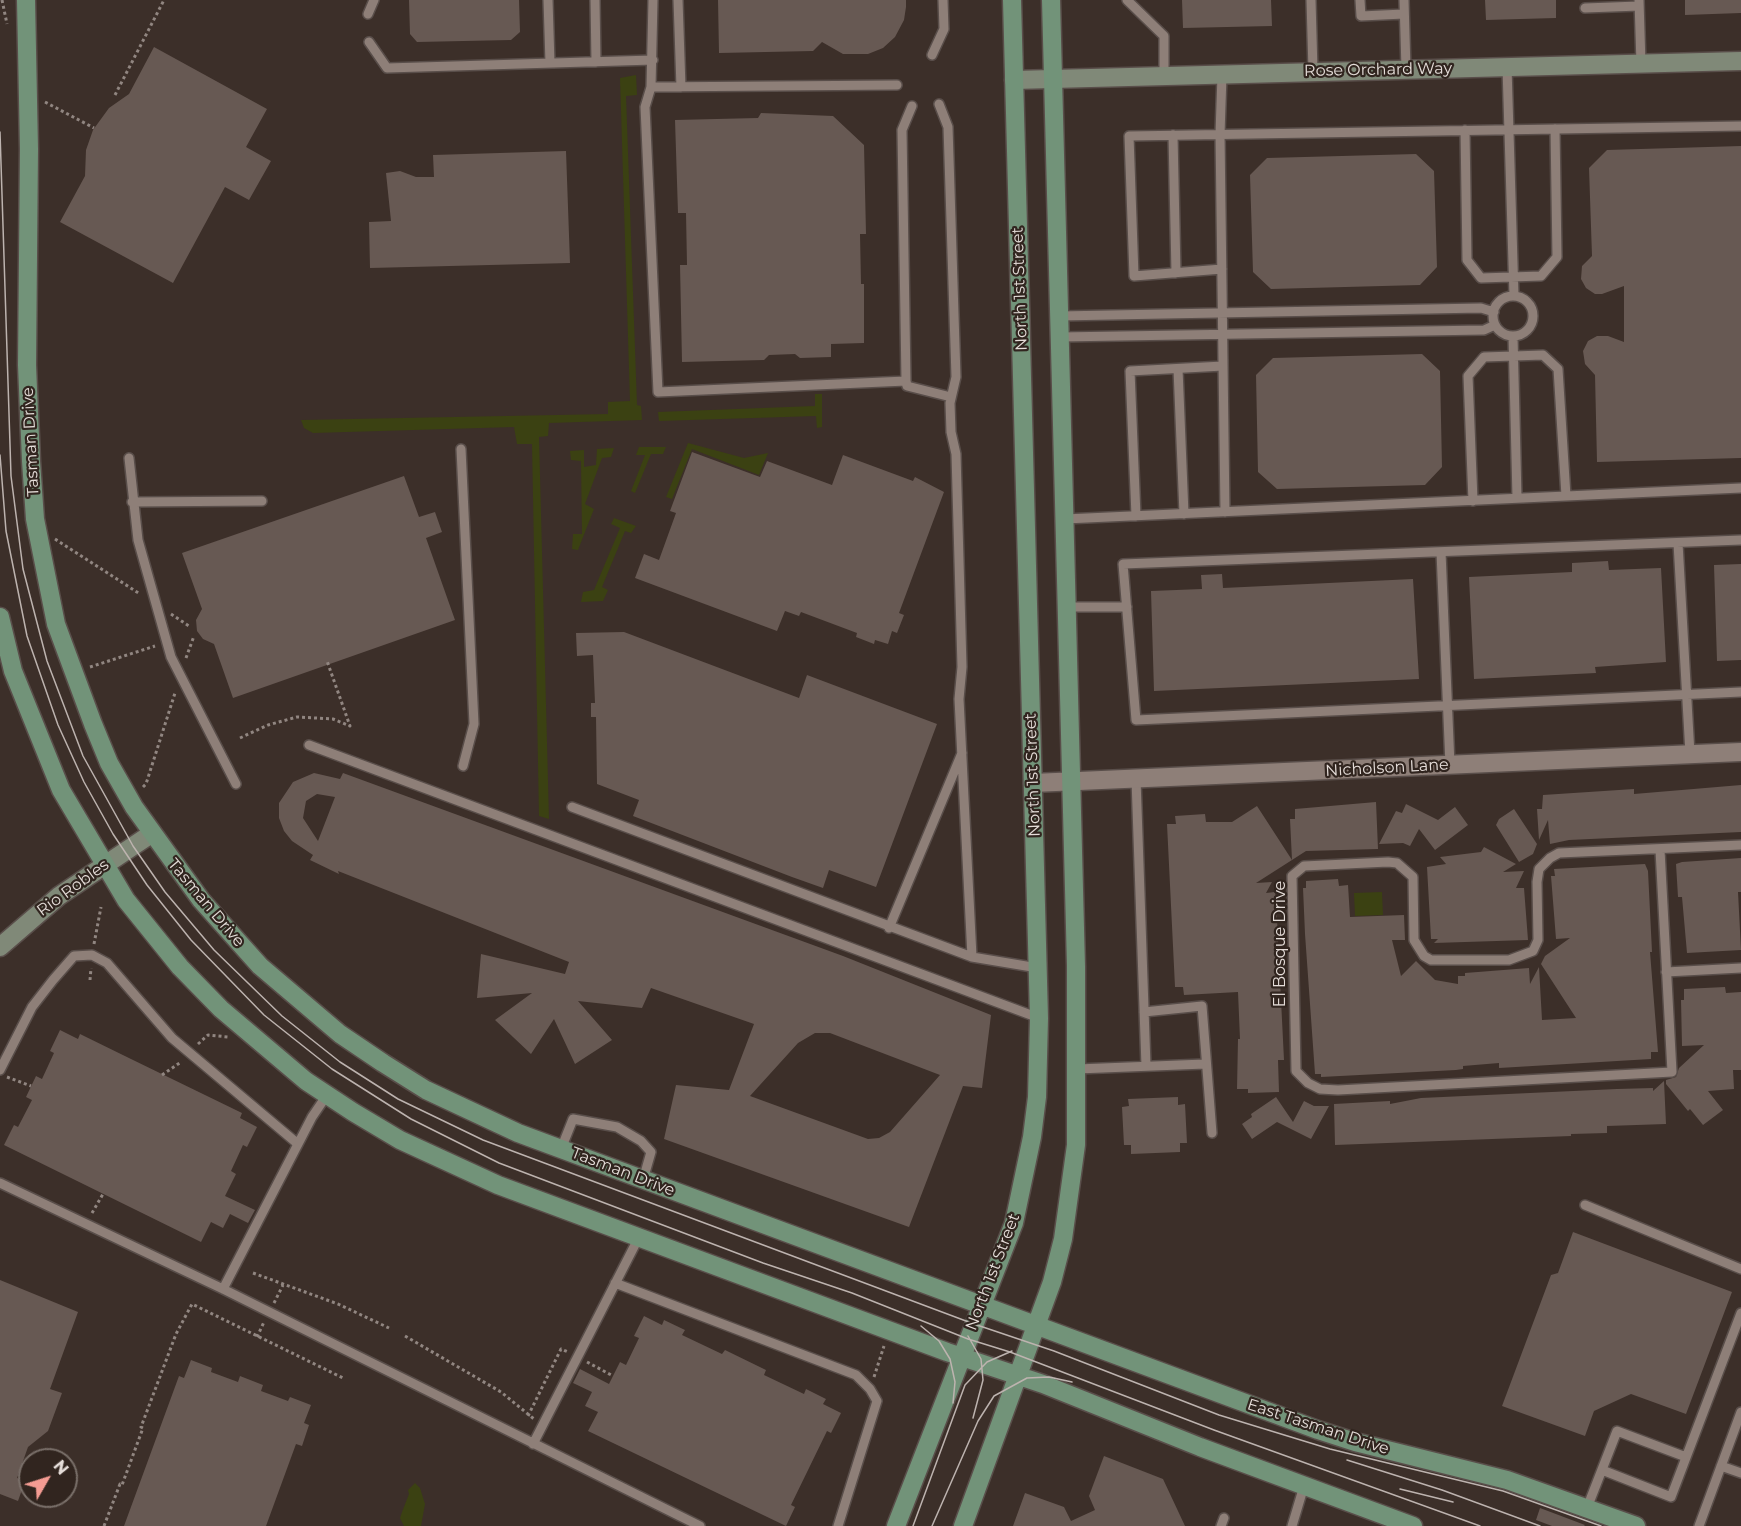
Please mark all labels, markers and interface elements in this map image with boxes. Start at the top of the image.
street label: Rose Orchard Way [1304,59,1452,81]
street label: North 1st Street [1008,227,1032,351]
street label: Tasman Drive [19,387,43,497]
street label: North 1st Street [1021,713,1045,837]
street label: Nicholson Lane [1325,755,1449,781]
street label: Rio Robles [33,855,113,921]
street label: Tasman Drive [164,855,248,951]
street label: El Bosque Drive [1270,881,1290,1007]
street label: Tasman Drive [569,1143,677,1201]
street label: North 1st Street [962,1211,1024,1333]
street label: East Tasman Drive [1245,1395,1391,1459]
north arrow [18,1448,78,1508]
text: N [49,1457,72,1479]

